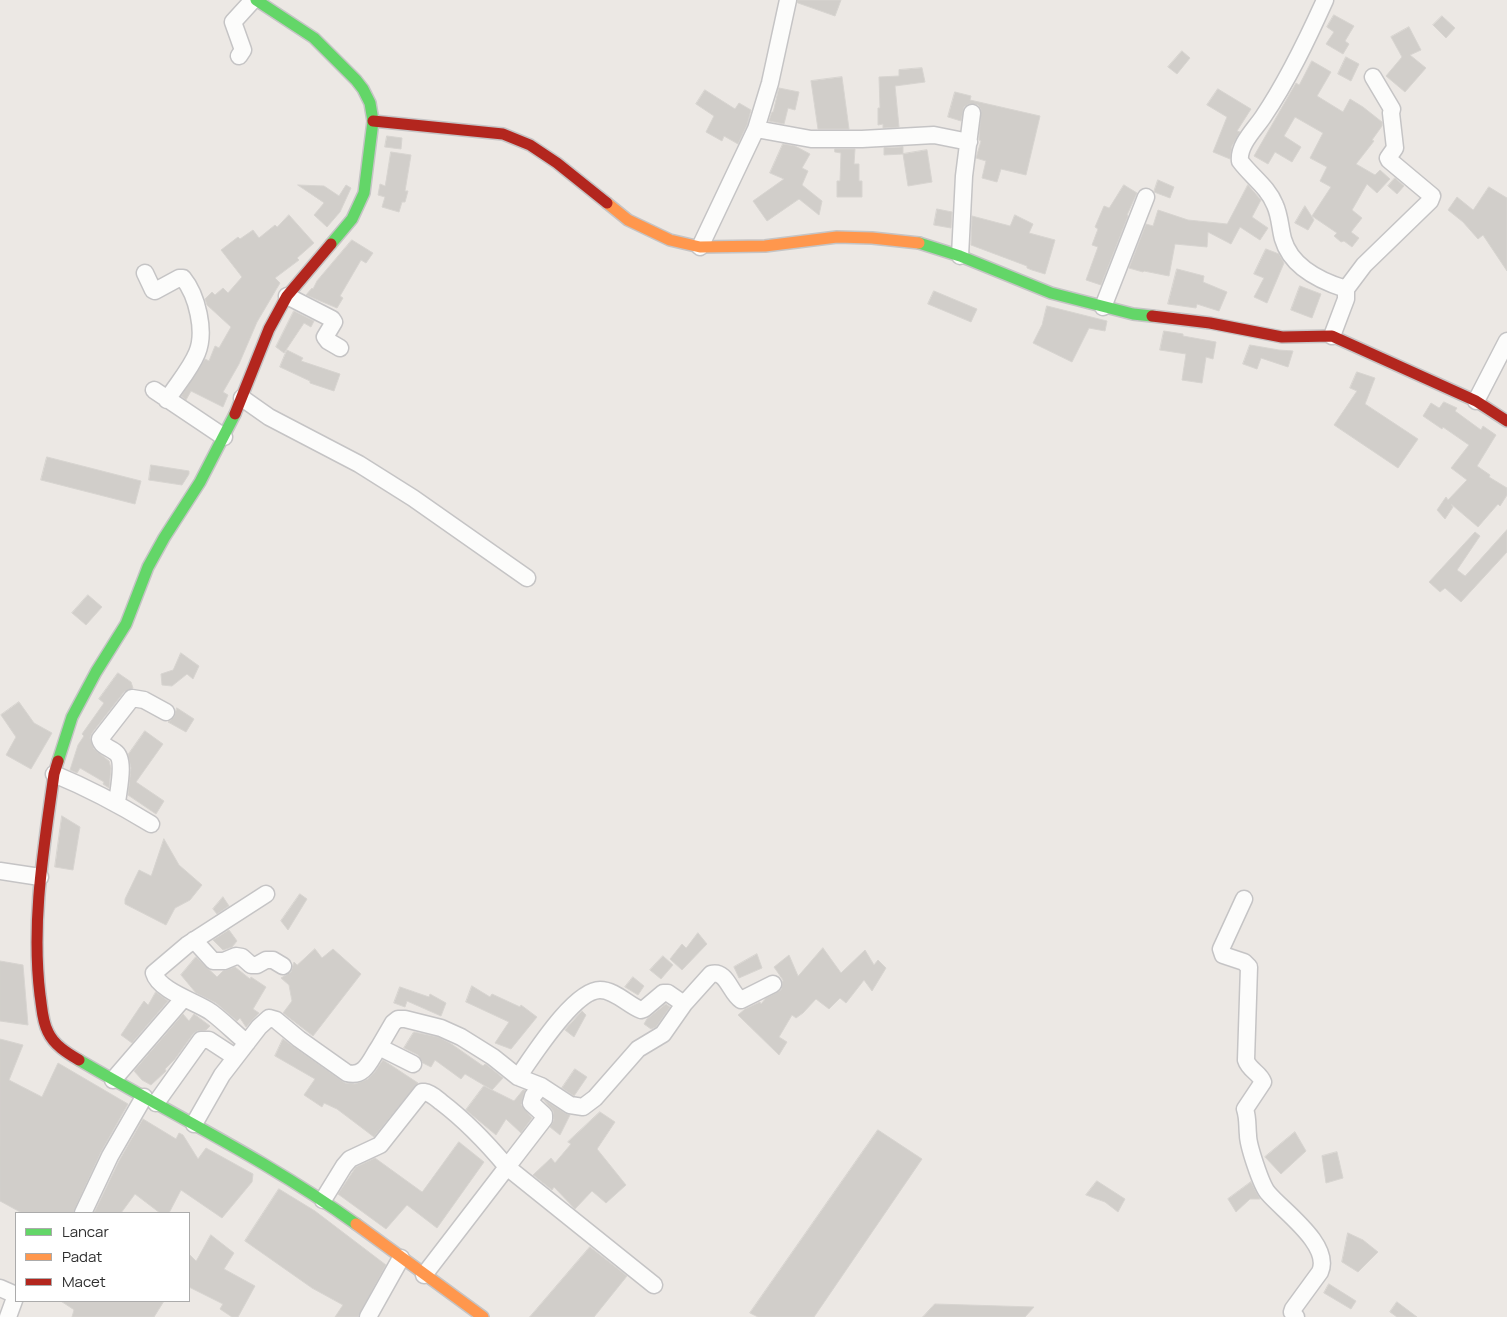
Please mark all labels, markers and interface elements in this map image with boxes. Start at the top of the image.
legend [15,1212,190,1302]
text: Lancar [62,1221,109,1242]
text: Padat [62,1246,102,1267]
text: Macet [62,1271,106,1292]

